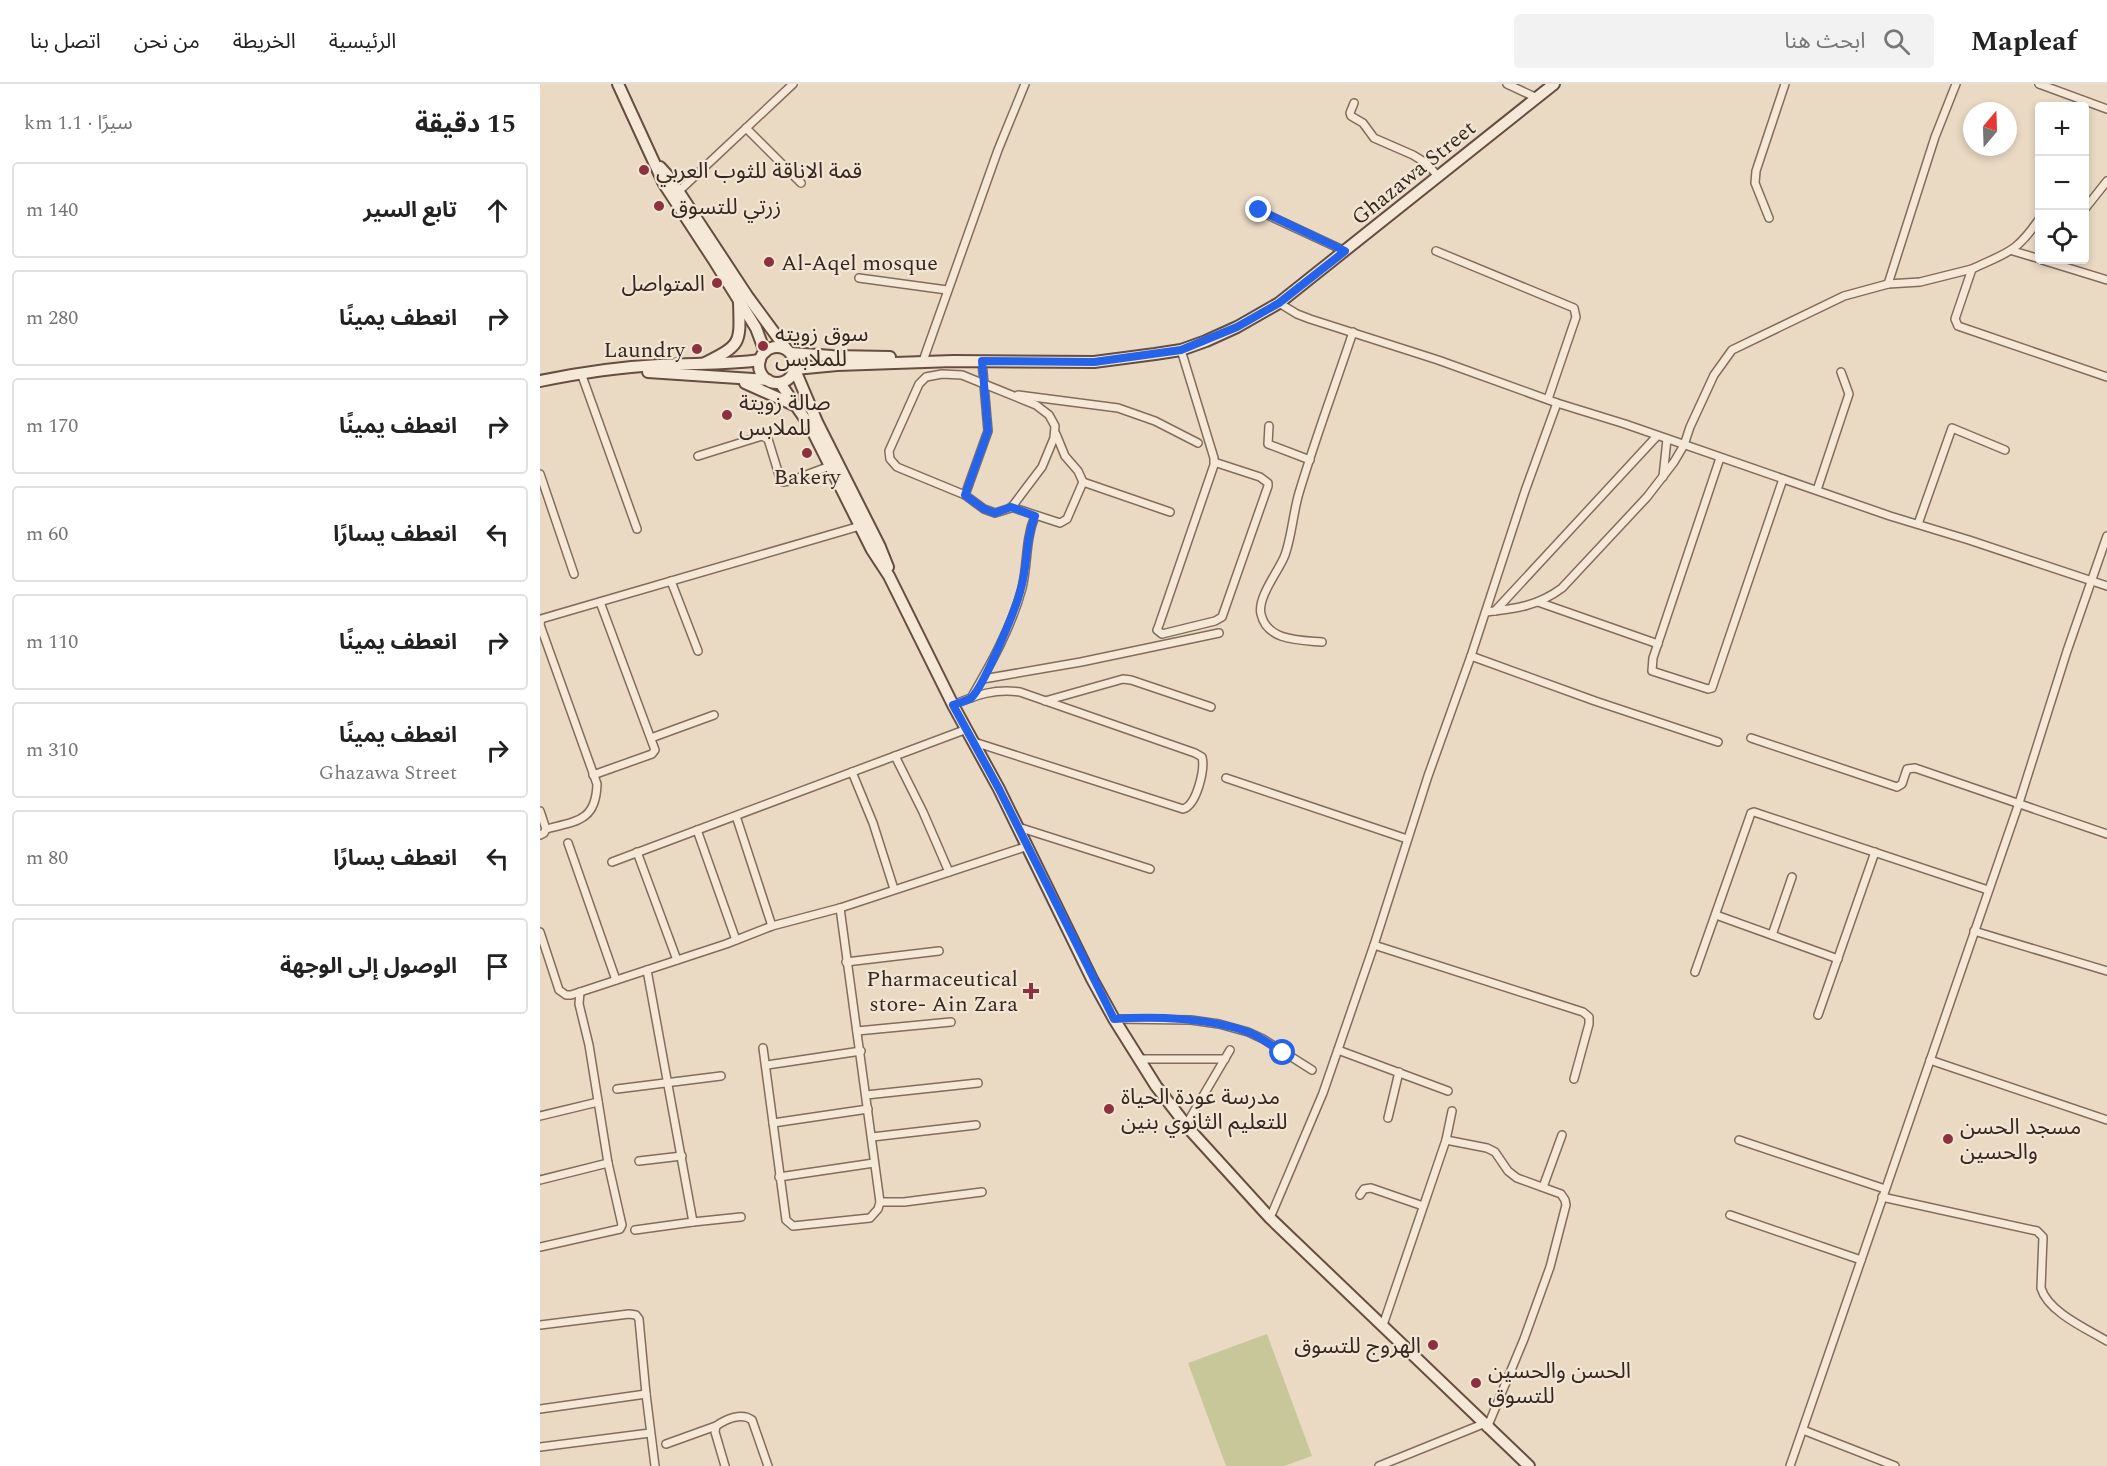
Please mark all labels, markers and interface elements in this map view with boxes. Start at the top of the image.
search box [1514,14,1934,68]
text: Mapleaf [1970,20,2077,63]
text: ابحث هنا [1784,25,1865,58]
icon: search [1880,25,1913,58]
text: اتصل بنا [30,26,101,58]
text: من نحن [134,26,200,58]
text: الخريطة [233,26,296,58]
text: الرئيسية [329,26,396,58]
north arrow [1963,102,2017,156]
map controls [2035,102,2089,264]
button: + [2035,102,2089,156]
text: 15 دقيقة [415,104,516,144]
text: سيرًا · 1.1 km [24,108,133,138]
street label: Ghazawa Street [1344,112,1484,234]
place label: قمة الاناقة للثوب العربي [656,155,862,188]
button: − [2035,156,2089,210]
marker: قمة الاناقة للثوب العربي [637,163,651,177]
place label: زرتي للتسوق [671,191,781,224]
text: تابع السير [363,194,457,227]
icon: ahead [481,194,514,227]
text: 140 m [26,195,78,225]
route end [1245,196,1271,222]
marker: زرتي للتسوق [652,199,666,213]
button: locate [2035,210,2089,264]
place label: Al-Aqel mosque [781,247,938,280]
marker: Al-Aqel mosque [762,255,776,269]
place label: المتواصل [622,268,705,301]
marker: المتواصل [710,276,724,290]
text: انعطف يمينًا [339,302,457,335]
icon: right [481,302,514,335]
text: 280 m [26,303,78,333]
place label: سوق زويته للملابس [775,318,869,376]
place label: Laundry [604,334,686,367]
marker: سوق زويته للملابس [756,339,770,353]
marker: Laundry [690,342,704,356]
place label: صالة زويتة للملابس [739,387,831,445]
marker: صالة زويتة للملابس [720,408,734,422]
text: انعطف يمينًا [339,410,457,443]
icon: right [481,410,514,443]
text: 170 m [26,411,78,441]
marker: Bakery [800,446,814,460]
place label: Bakery [774,461,842,494]
text: انعطف يسارًا [333,518,457,551]
icon: left [481,518,514,551]
text: 60 m [26,519,68,549]
text: انعطف يمينًا [339,626,457,659]
icon: right [481,626,514,659]
text: 110 m [26,627,78,657]
text: انعطف يمينًا [339,719,457,752]
icon: right [481,734,514,767]
text: 310 m [26,735,78,765]
text: Ghazawa Street [319,758,457,788]
text: انعطف يسارًا [333,842,457,875]
icon: left [481,842,514,875]
text: 80 m [26,843,68,873]
text: الوصول إلى الوجهة [280,950,457,983]
icon: arrive [481,950,514,983]
place label: Pharmaceutical store- Ain Zara [866,963,1018,1021]
marker: Pharmaceutical store- Ain Zara [1022,982,1040,1000]
route start [1269,1039,1295,1065]
place label: مدرسة عودة الحياة للتعليم الثانوي بنين [1121,1081,1287,1139]
marker: مدرسة عودة الحياة للتعليم الثانوي بنين [1102,1102,1116,1116]
place label: مسجد الحسن والحسين [1960,1111,2081,1169]
marker: مسجد الحسن والحسين [1941,1132,1955,1146]
place label: الهروج للتسوق [1294,1330,1421,1363]
marker: الهروج للتسوق [1426,1338,1440,1352]
place label: الحسن والحسين للتسوق [1488,1355,1631,1413]
marker: الحسن والحسين للتسوق [1469,1376,1483,1390]

